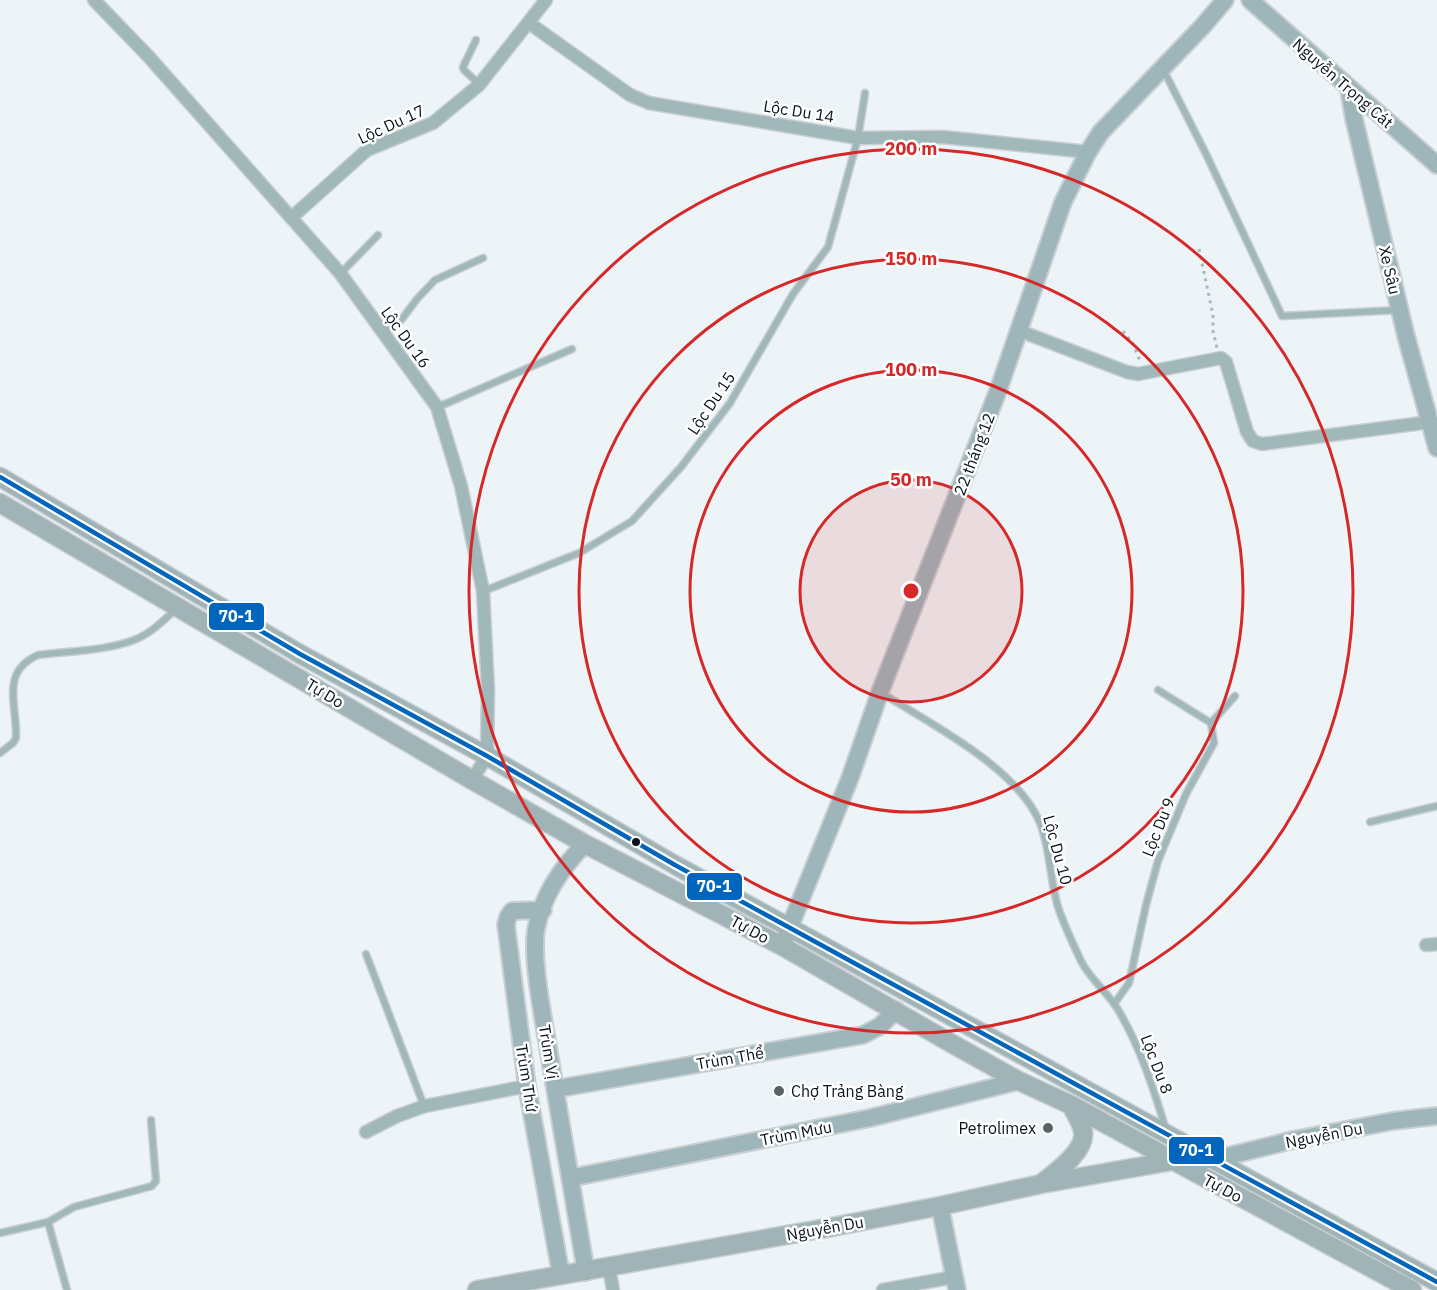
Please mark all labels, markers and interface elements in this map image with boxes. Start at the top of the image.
street label: Nguyễn Trọng Cát [1289,34,1397,132]
street label: Lộc Du 14 [762,96,836,126]
street label: Lộc Du 17 [354,100,428,148]
text: 200 m [885,137,937,160]
street label: Xe Sâu [1375,244,1405,296]
text: 150 m [885,247,937,270]
street label: Lộc Du 16 [377,302,435,372]
text: 100 m [885,358,937,381]
street label: Lộc Du 15 [683,368,739,438]
street label: 22 tháng 12 [949,410,999,498]
text: 50 m [890,468,932,491]
centre of rings [901,581,921,601]
line badge: 70-1 [208,602,265,631]
text: 70-1 [218,606,254,626]
street label: Tự Do [302,674,348,712]
street label: Lộc Du 9 [1137,795,1179,859]
street label: Lộc Du 10 [1039,813,1077,887]
unlabelled marker [630,836,642,848]
line badge: 70-1 [686,872,743,901]
text: 70-1 [696,876,732,896]
street label: Tự Do [727,911,773,947]
street label: Trùm Vị [535,1023,563,1081]
street label: Lộc Du 8 [1137,1032,1177,1096]
street label: Trùm Thể [695,1042,766,1074]
street label: Trùm Thứ [512,1043,542,1114]
place label: Chợ Trảng Bàng [791,1081,904,1101]
marker: Chợ Trảng Bàng [772,1084,786,1098]
street label: Trùm Mưu [759,1116,833,1150]
place label: Petrolimex [958,1118,1036,1138]
street label: Nguyễn Du [1284,1118,1364,1152]
marker: Petrolimex [1041,1121,1055,1135]
line badge: 70-1 [1168,1136,1225,1165]
text: 70-1 [1178,1140,1214,1160]
street label: Tự Do [1200,1170,1246,1206]
street label: Nguyễn Du [785,1211,865,1245]

